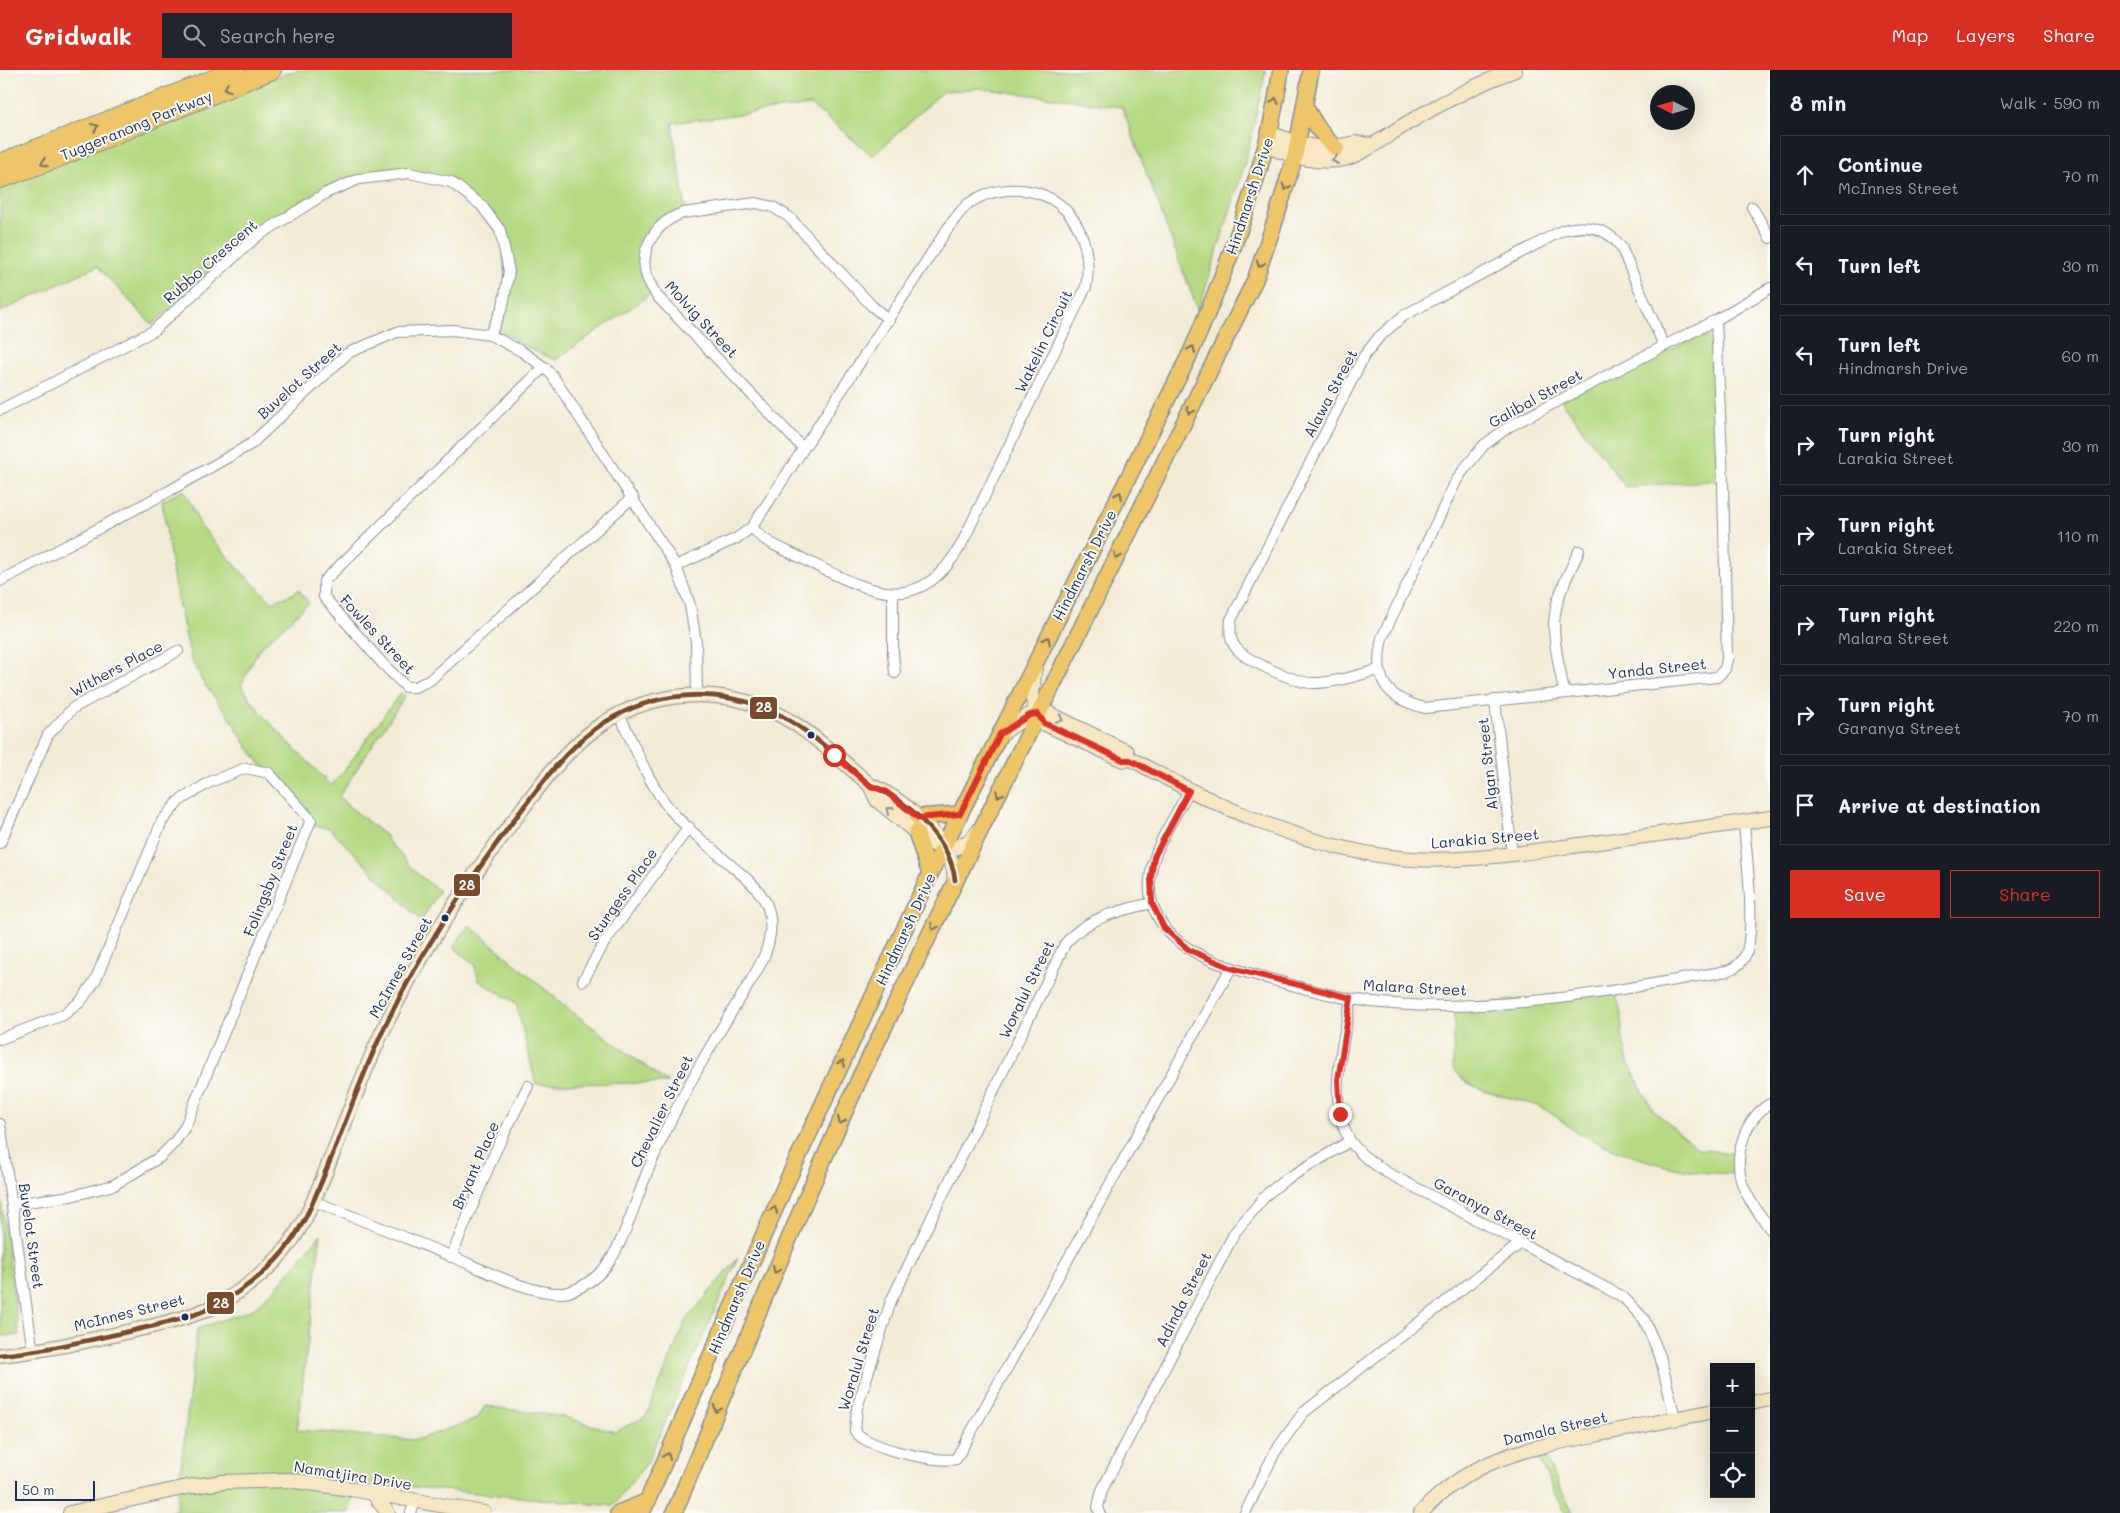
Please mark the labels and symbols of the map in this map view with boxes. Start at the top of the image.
one-way arrow [223,82,232,92]
street label: Tuggeranong Parkway [57,85,215,165]
north arrow [1650,85,1695,130]
one-way arrow [1270,97,1280,106]
one-way arrow [90,123,98,133]
street label: Hindmarsh Drive [1221,135,1277,257]
one-way arrow [1331,154,1339,165]
one-way arrow [40,157,49,167]
one-way arrow [1281,183,1291,191]
street label: Rubbo Crescent [159,215,261,307]
one-way arrow [1256,260,1266,268]
street label: Molvig Street [661,276,743,362]
street label: Wakelin Circuit [1009,286,1077,396]
street label: Buvelot Street [253,337,345,423]
one-way arrow [1185,345,1196,354]
street label: Alawa Street [1298,345,1362,441]
street label: Galibal Street [1485,364,1585,432]
one-way arrow [1186,405,1196,414]
one-way arrow [1113,491,1124,500]
street label: Hindmarsh Drive [1047,506,1121,624]
one-way arrow [1113,551,1123,560]
street label: Fowles Street [336,590,420,678]
street label: Withers Place [66,635,166,701]
one-way arrow [1041,636,1051,645]
street label: Yanda Street [1607,653,1707,683]
line badge: 28 [749,696,778,720]
text: 28 [756,697,773,716]
one-way arrow [1055,712,1064,723]
street label: Algan Street [1472,717,1502,811]
unlabelled marker [806,730,816,740]
route start [823,744,846,767]
one-way arrow [995,788,1005,797]
one-way arrow [886,807,895,816]
street label: Folingsby Street [238,821,302,939]
street label: Larakia Street [1430,823,1540,853]
street label: Sturgess Place [583,844,661,944]
street label: Hindmarsh Drive [870,869,940,989]
line badge: 28 [453,873,481,897]
text: 28 [459,875,476,894]
street label: McInnes Street [364,913,436,1021]
unlabelled marker [440,913,450,923]
one-way arrow [930,921,940,930]
street label: Woralul Street [994,936,1058,1042]
street label: Malara Street [1363,974,1467,1000]
street label: Chevalier Street [625,1051,697,1171]
one-way arrow [836,1059,846,1068]
route end [1329,1103,1352,1126]
one-way arrow [837,1116,847,1125]
street label: Bryant Place [447,1118,503,1212]
street label: Garanya Street [1430,1172,1542,1244]
street label: Buvelot Street [15,1182,49,1290]
one-way arrow [767,1206,778,1215]
street label: Hindmarsh Drive [703,1237,769,1357]
street label: Adinda Street [1150,1248,1216,1350]
one-way arrow [772,1265,783,1274]
street label: McInnes Street [72,1289,186,1335]
line badge: 28 [206,1291,235,1315]
text: 28 [213,1293,230,1312]
street label: Woralul Street [833,1305,883,1413]
unlabelled marker [180,1312,190,1322]
one-way arrow [713,1404,724,1413]
street label: Damala Street [1501,1406,1609,1450]
one-way arrow [661,1452,672,1461]
street label: Namatjira Drive [293,1456,413,1494]
scale bar [15,1478,95,1501]

